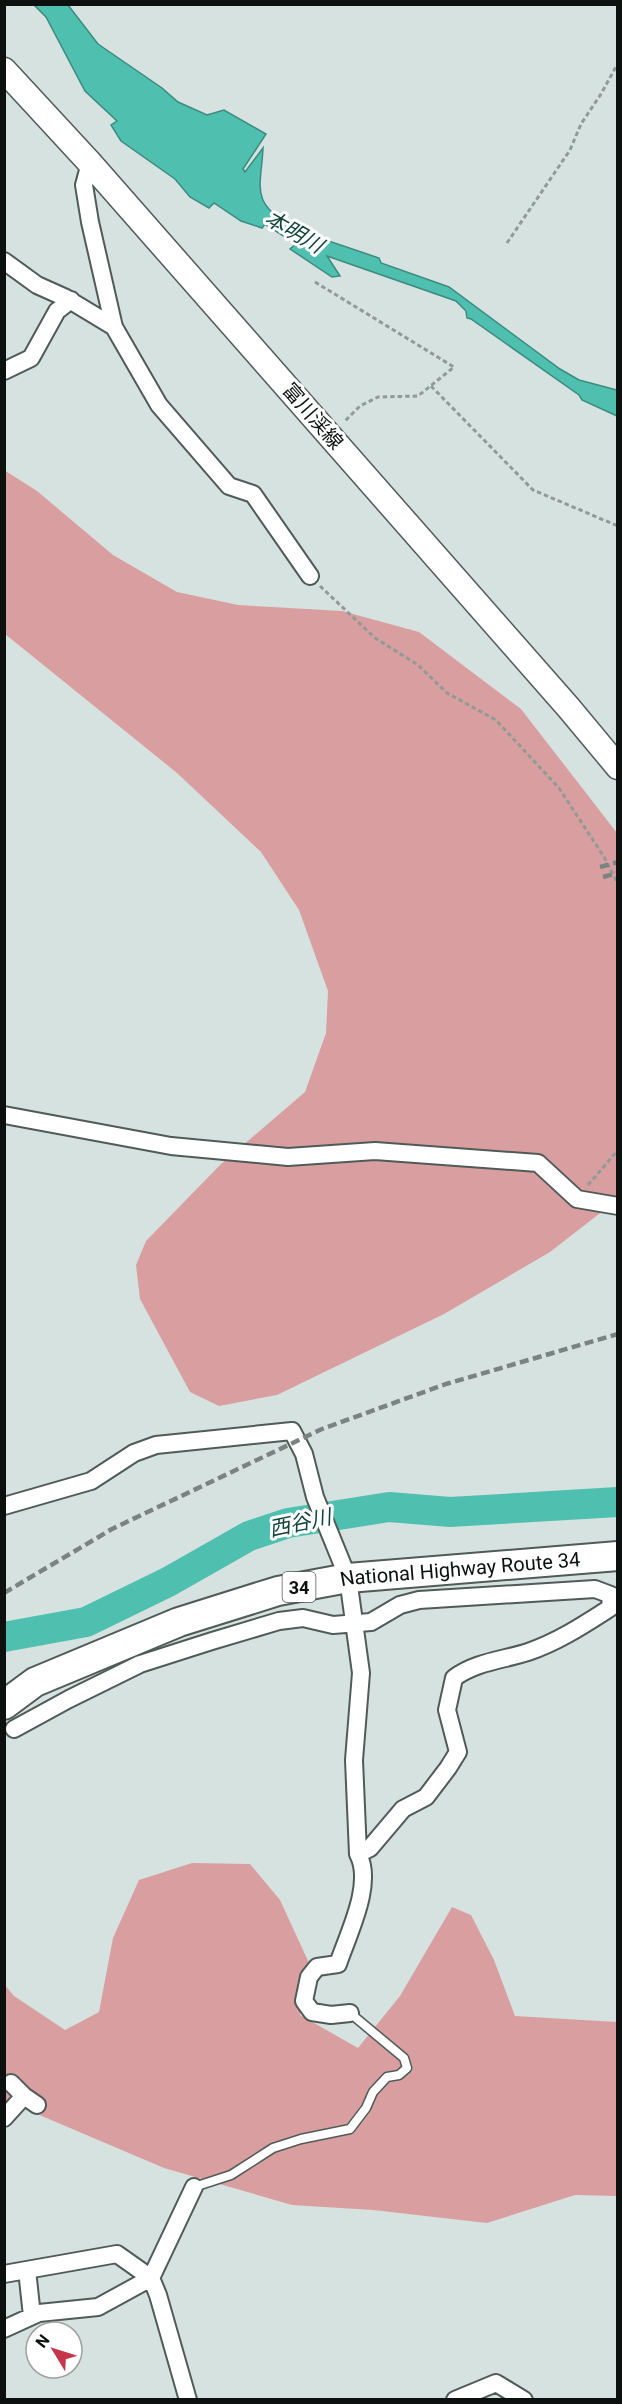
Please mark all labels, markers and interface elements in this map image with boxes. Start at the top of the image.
water label: 本明川 [261,206,329,259]
street label: 富川渓線 [278,378,348,454]
water label: 西谷川 [267,1504,335,1541]
street label: National Highway Route 34 [338,1547,581,1591]
road number: 34 [282,1572,316,1602]
north arrow [24,2320,84,2380]
text: N [32,2331,54,2351]

